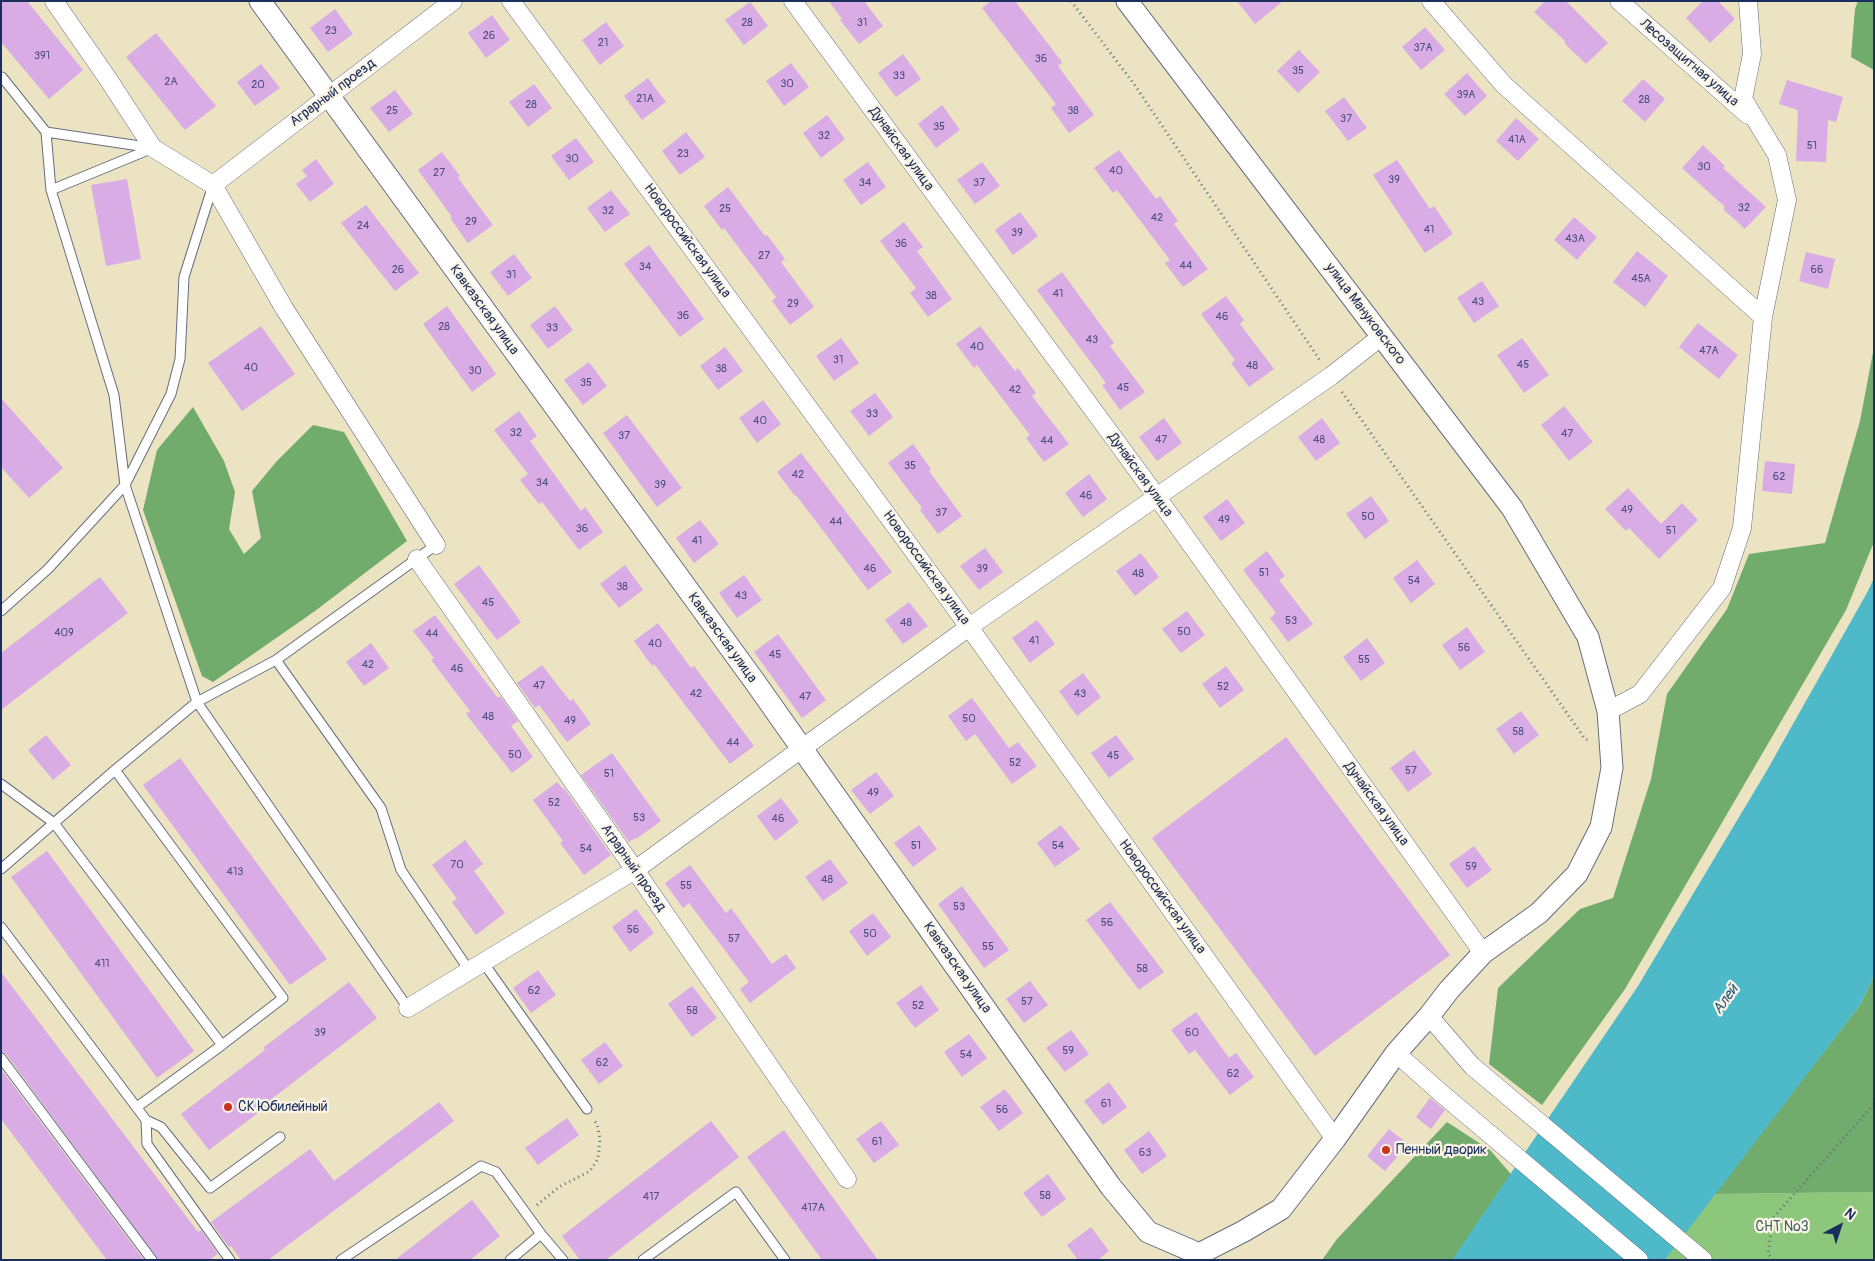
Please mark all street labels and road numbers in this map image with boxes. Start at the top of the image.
street label: Лесозащитная улица [1636,15,1742,111]
street label: Аграрный проезд [287,55,379,131]
street label: Дунайская улица [865,104,937,194]
street label: Новороссийская улица [640,180,734,302]
street label: улица Мануковского [1321,260,1409,368]
street label: Кавказская улица [446,262,522,358]
street label: Дунайская улица [1104,430,1176,520]
street label: Новороссийская улица [879,507,973,629]
street label: Кавказская улица [684,590,760,686]
street label: Дунайская улица [1340,759,1412,849]
street label: Аграрный проезд [597,821,669,915]
street label: Новороссийская улица [1115,836,1209,958]
street label: Кавказская улица [919,919,995,1017]

